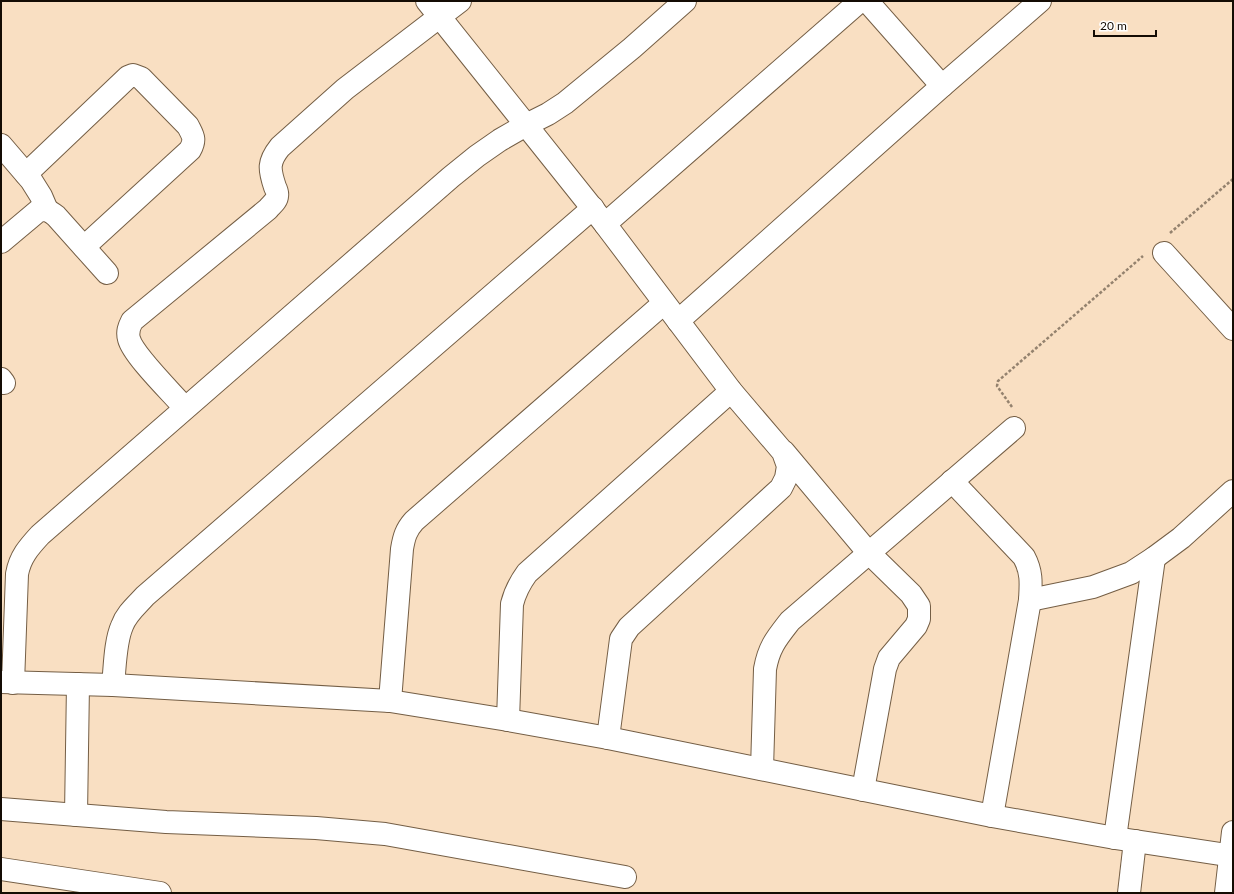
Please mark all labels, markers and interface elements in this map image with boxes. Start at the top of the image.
scale bar [1094,12,1156,38]
text: 20 m [1100,18,1127,33]

